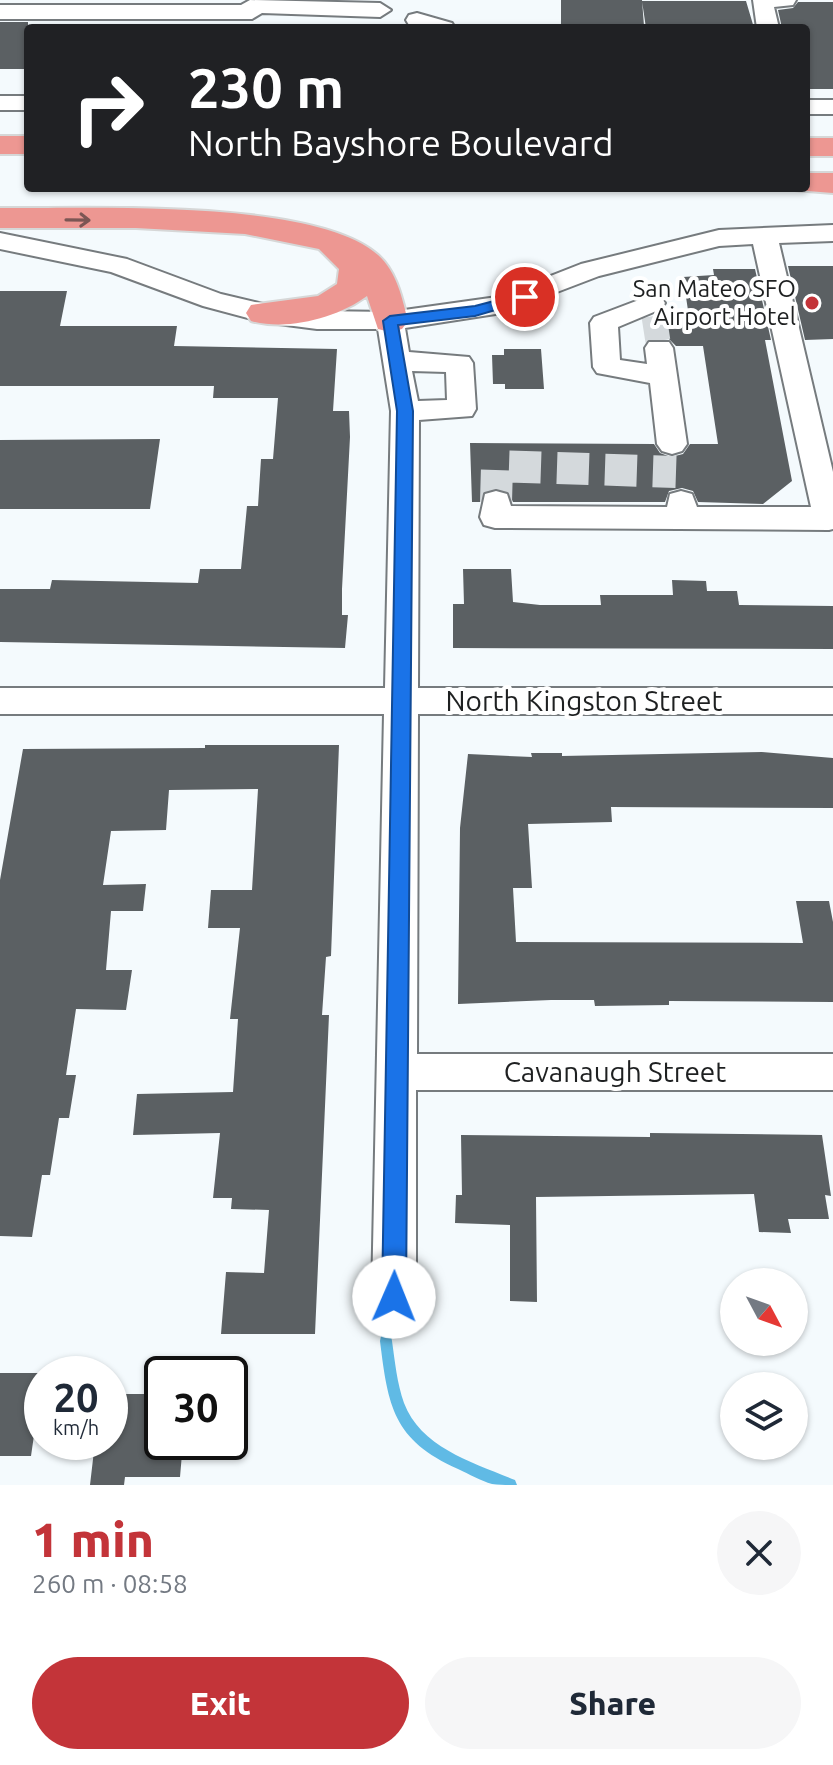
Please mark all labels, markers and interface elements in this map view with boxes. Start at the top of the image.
icon: right [56,56,160,160]
text: 230 m [188,56,344,119]
text: North Bayshore Boulevard [188,122,613,163]
one-way arrow [64,212,91,227]
pin [491,263,559,331]
icon: arrive [503,275,547,319]
place label: San Mateo SFO Airport Hotel [633,275,796,330]
marker: San Mateo SFO Airport Hotel [803,294,821,312]
street label: North Kingston Street [446,685,722,716]
street label: Cavanaugh Street [504,1056,726,1087]
position arrow [352,1255,436,1339]
north arrow [720,1268,808,1356]
map controls [720,1268,808,1460]
speed limit sign: 30 [144,1356,248,1460]
button: layers [720,1372,808,1460]
text: 20 [53,1375,99,1420]
text: km/h [53,1416,99,1439]
button: close [717,1511,801,1595]
text: 1 min [32,1512,154,1566]
text: 260 m · 08:58 [32,1569,188,1598]
button: Exit [32,1657,409,1749]
button: Share [425,1657,801,1749]

